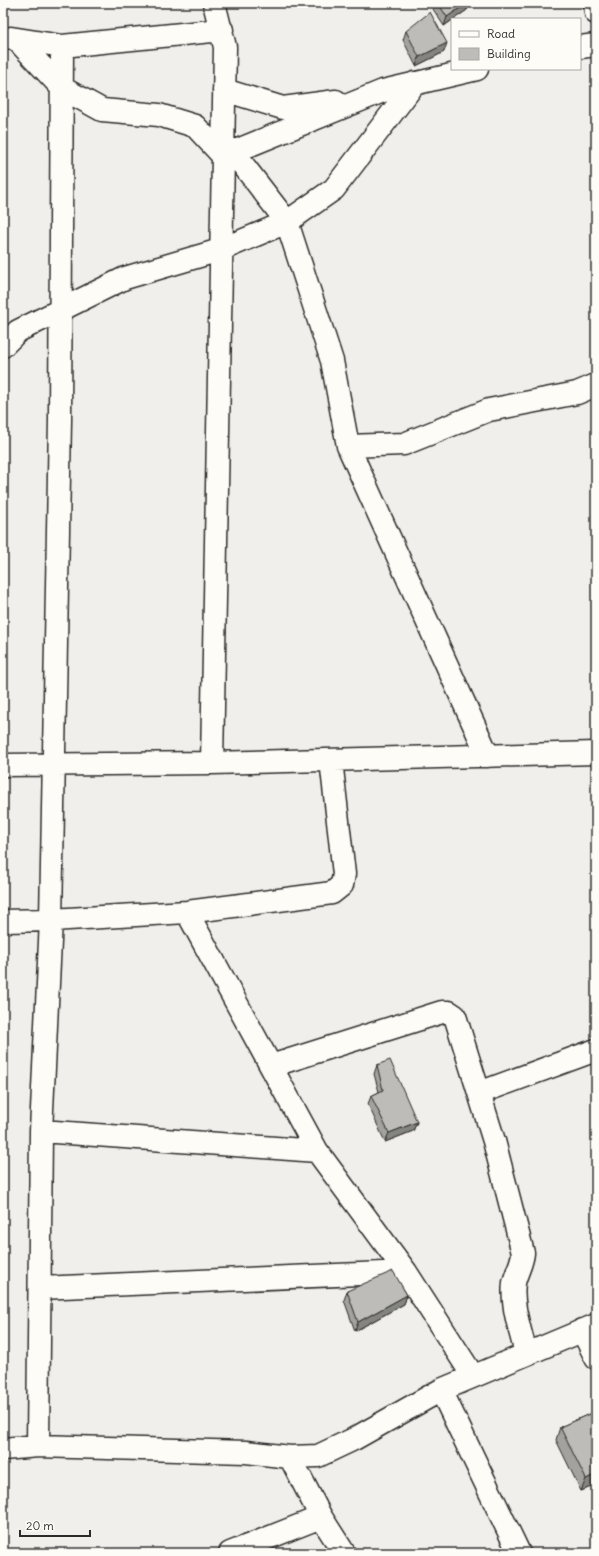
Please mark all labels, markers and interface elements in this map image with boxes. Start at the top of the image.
legend [451,18,581,70]
text: Road [487,26,515,41]
text: Building [487,46,531,61]
scale bar [20,1512,90,1538]
text: 20 m [26,1518,54,1533]

